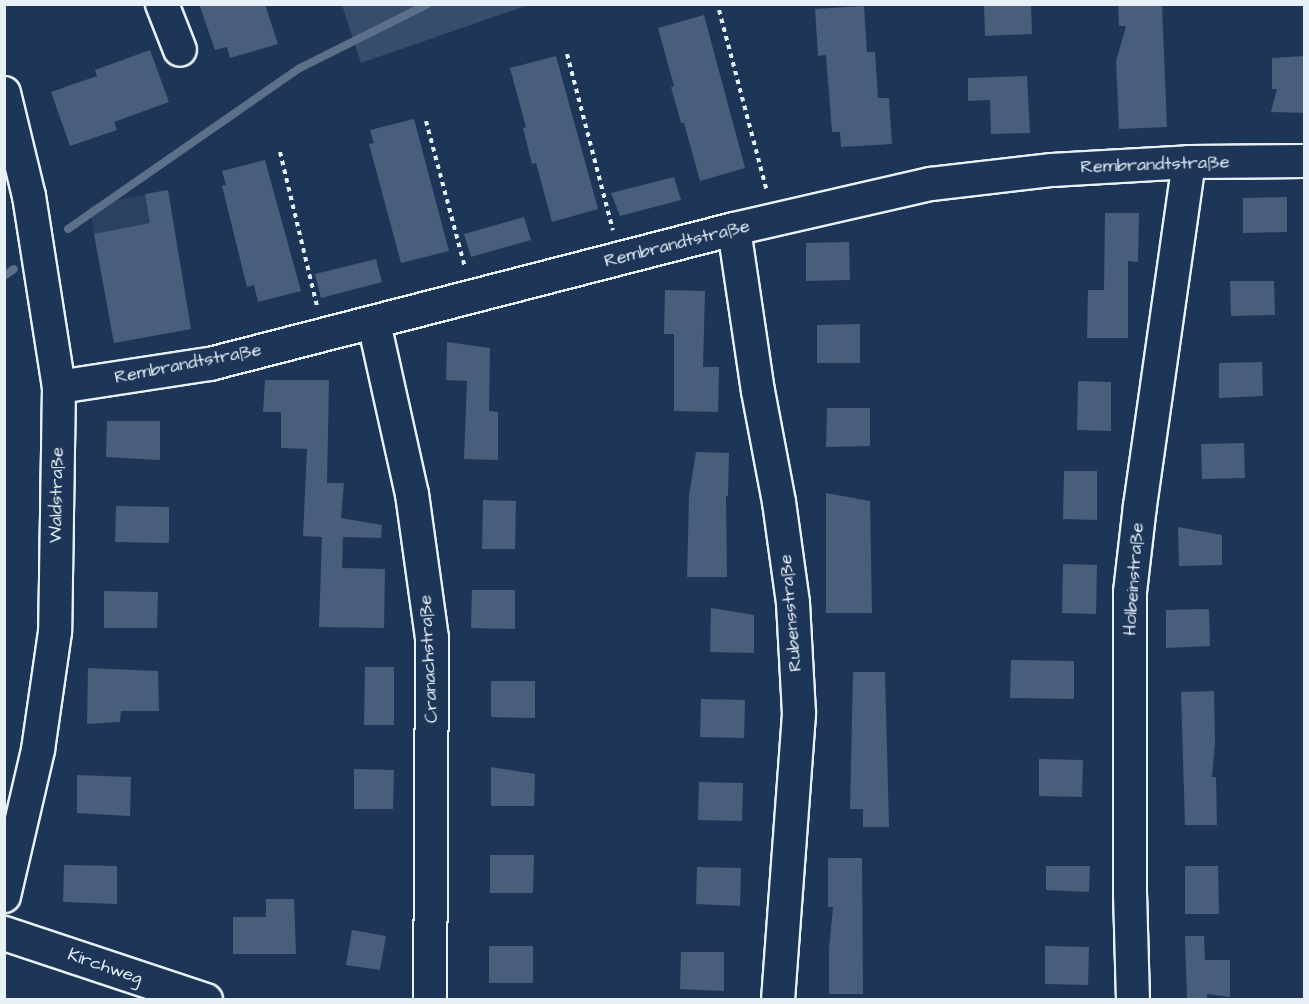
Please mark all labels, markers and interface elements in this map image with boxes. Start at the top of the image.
street label: Rembrandtstraße [1080,152,1230,178]
street label: Rembrandtstraße [602,215,752,273]
street label: Rembrandtstraße [113,339,263,389]
street label: Waldstraße [45,447,69,543]
street label: Holbeinstraße [1119,522,1149,636]
street label: Rubensstraße [775,553,807,673]
street label: Cranachstraße [415,594,443,724]
street label: Kirchweg [65,944,145,990]

